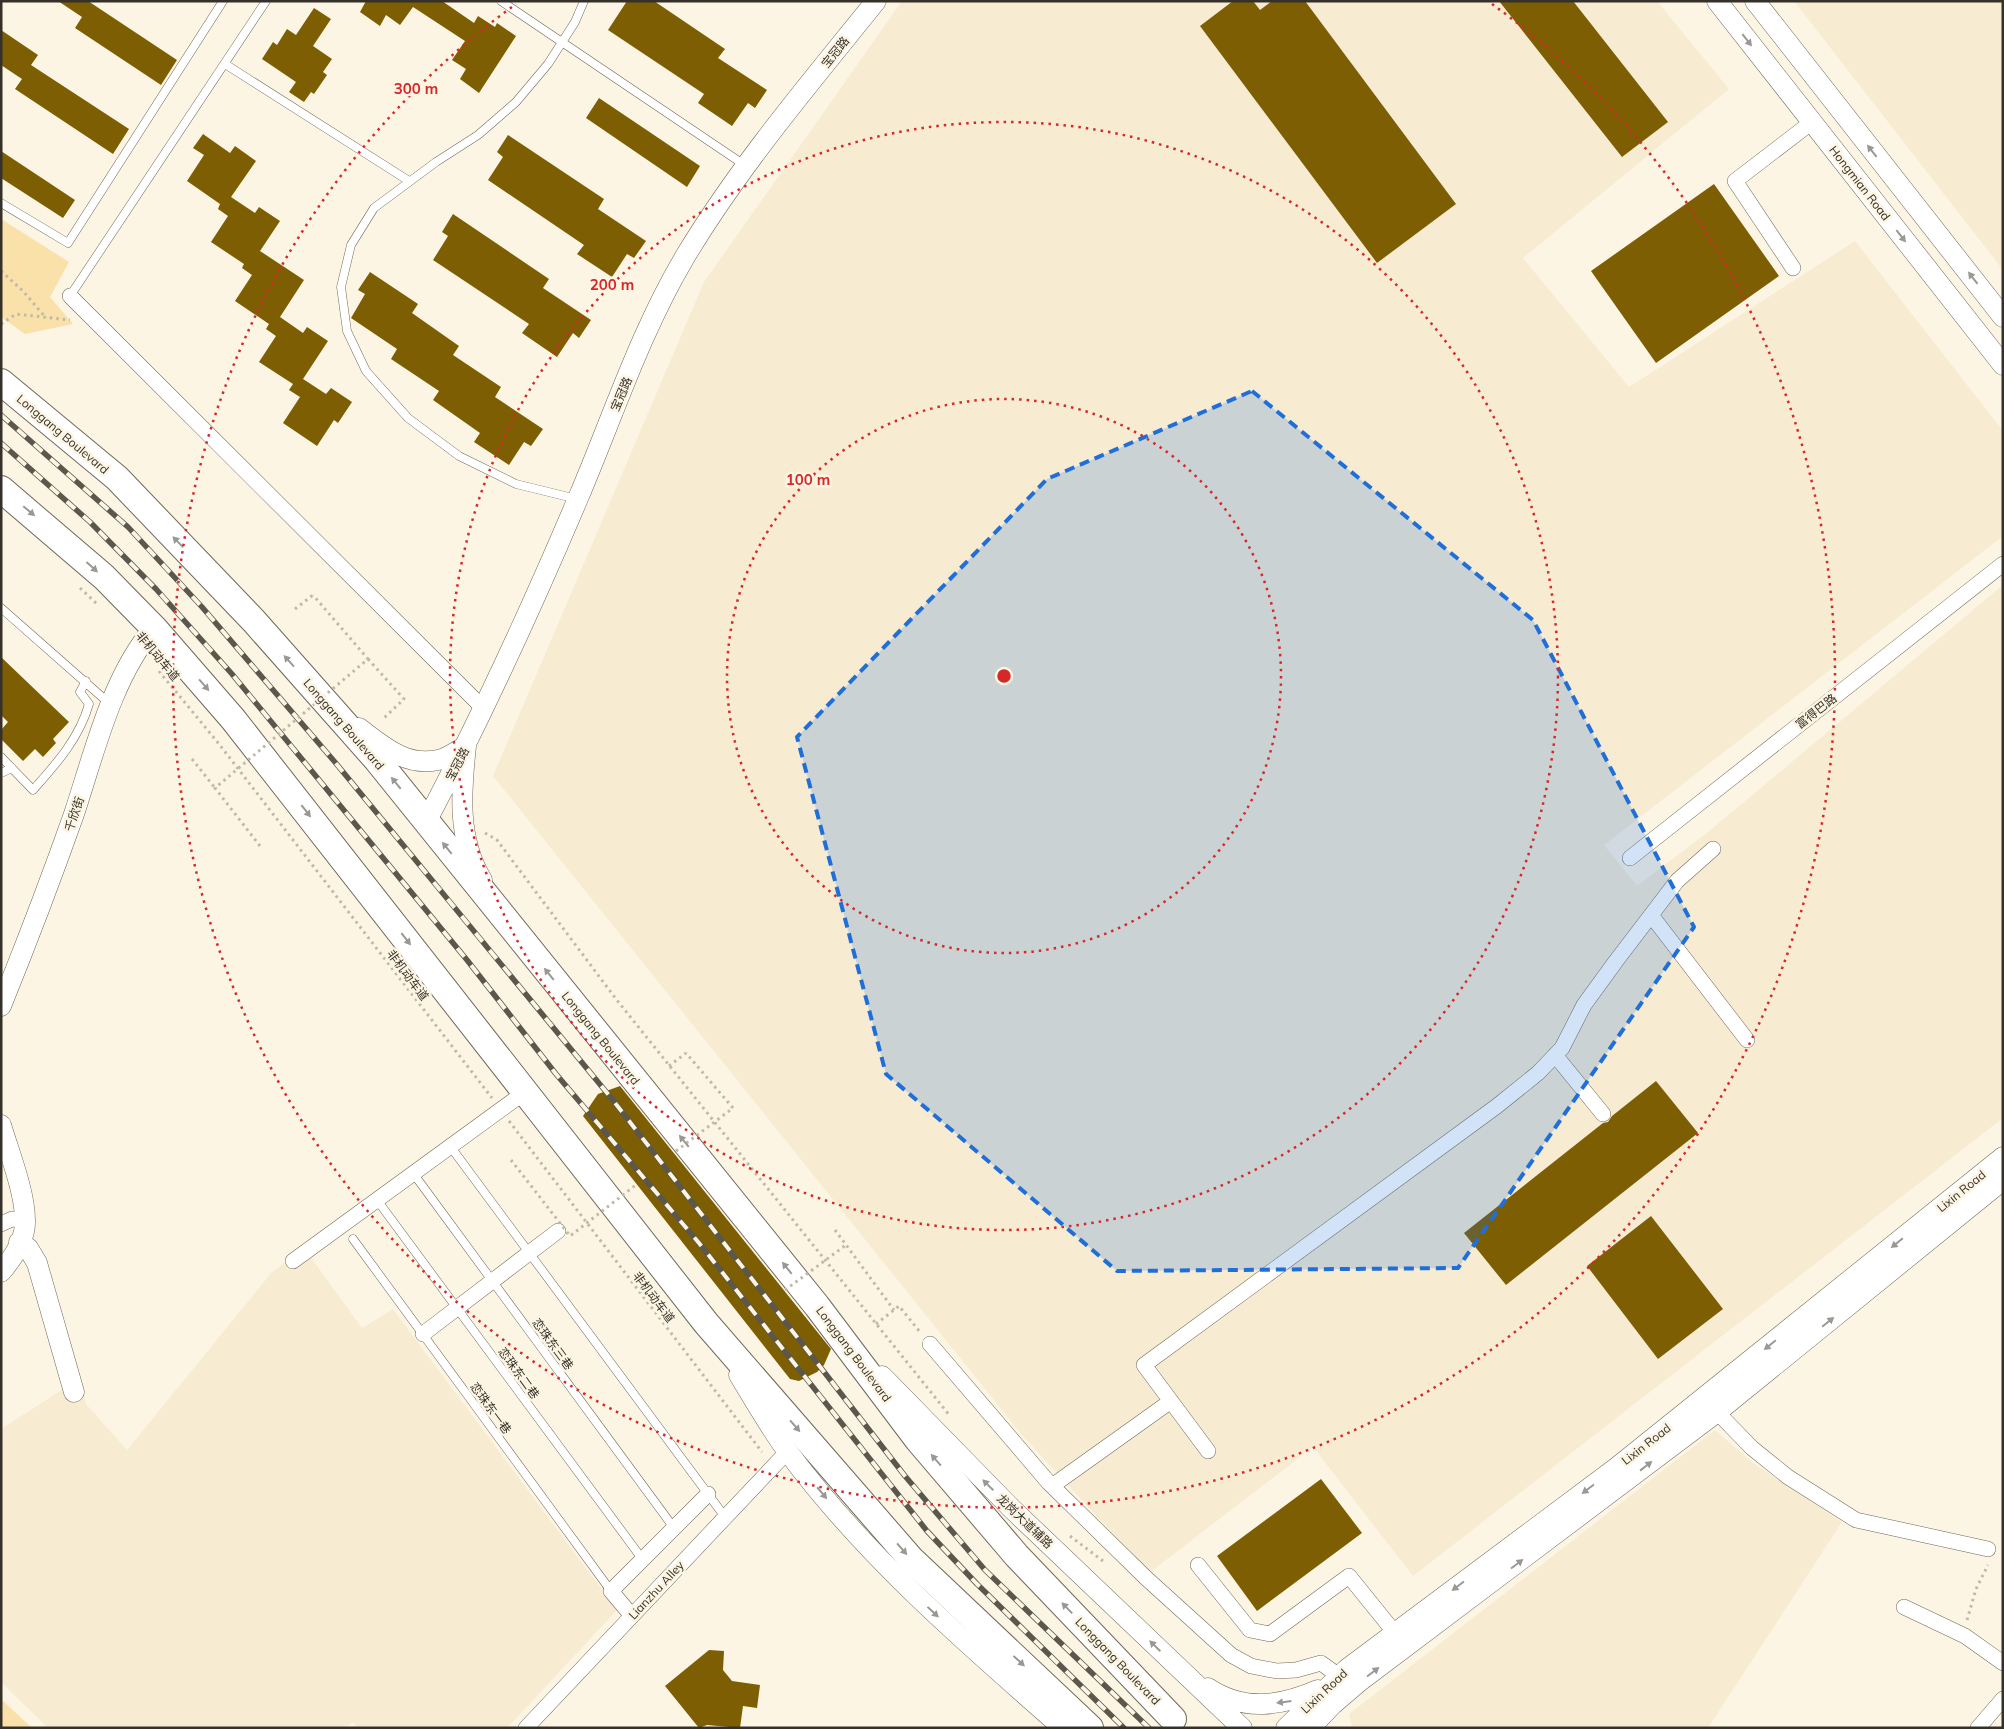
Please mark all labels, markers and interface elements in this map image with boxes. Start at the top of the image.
street label: 宝冠路 [818,33,852,71]
one-way arrow [1742,33,1752,46]
text: 300 m [394,79,438,98]
street label: Hongmian Road [1826,143,1894,223]
one-way arrow [1867,145,1878,158]
one-way arrow [1896,229,1907,242]
one-way arrow [1967,272,1978,285]
text: 200 m [590,275,634,294]
street label: 宝冠路 [607,374,635,414]
street label: Longgang Boulevard [14,391,112,477]
text: 100 m [786,470,830,489]
one-way arrow [22,506,35,517]
one-way arrow [172,537,184,549]
one-way arrow [86,561,98,573]
street label: 非机动车道 [133,628,183,684]
one-way arrow [283,656,295,668]
centre of rings [995,667,1013,685]
street label: Longgang Boulevard [300,675,388,773]
one-way arrow [198,678,209,691]
street label: 富得巴路 [1792,690,1840,732]
street label: 宝冠路 [442,745,472,783]
one-way arrow [390,777,401,790]
street label: 千欣街 [61,795,87,833]
one-way arrow [300,805,311,818]
one-way arrow [442,841,453,854]
one-way arrow [400,932,411,945]
street label: 非机动车道 [384,947,432,1003]
one-way arrow [544,968,555,981]
street label: Longgang Boulevard [559,988,643,1088]
one-way arrow [679,1135,690,1148]
street label: Lixin Road [1934,1167,1988,1215]
one-way arrow [1891,1237,1904,1248]
one-way arrow [781,1262,792,1275]
street label: 非机动车道 [630,1269,678,1325]
street label: Longgang Boulevard [813,1303,895,1405]
street label: 恋珠东三巷 [529,1315,577,1373]
one-way arrow [1822,1316,1835,1327]
one-way arrow [1764,1339,1777,1350]
street label: 恋珠东二巷 [495,1344,543,1402]
street label: 恋珠东一巷 [467,1379,515,1437]
one-way arrow [790,1419,801,1432]
street label: Lixin Road [1618,1420,1674,1468]
one-way arrow [930,1454,941,1467]
one-way arrow [1640,1461,1653,1472]
one-way arrow [982,1479,994,1491]
one-way arrow [1581,1484,1595,1494]
one-way arrow [816,1487,827,1499]
street label: 龙岗大道辅路 [994,1491,1056,1551]
one-way arrow [896,1542,907,1555]
street label: Lianzhu Alley [625,1557,687,1622]
one-way arrow [1510,1559,1524,1569]
one-way arrow [1451,1581,1465,1591]
one-way arrow [1061,1602,1073,1614]
one-way arrow [927,1606,939,1618]
street label: Longgang Boulevard [1072,1614,1164,1708]
one-way arrow [1150,1640,1162,1652]
one-way arrow [1013,1655,1025,1667]
street label: Lixin Road [1298,1666,1350,1716]
one-way arrow [1366,1667,1380,1677]
one-way arrow [1275,1698,1291,1706]

